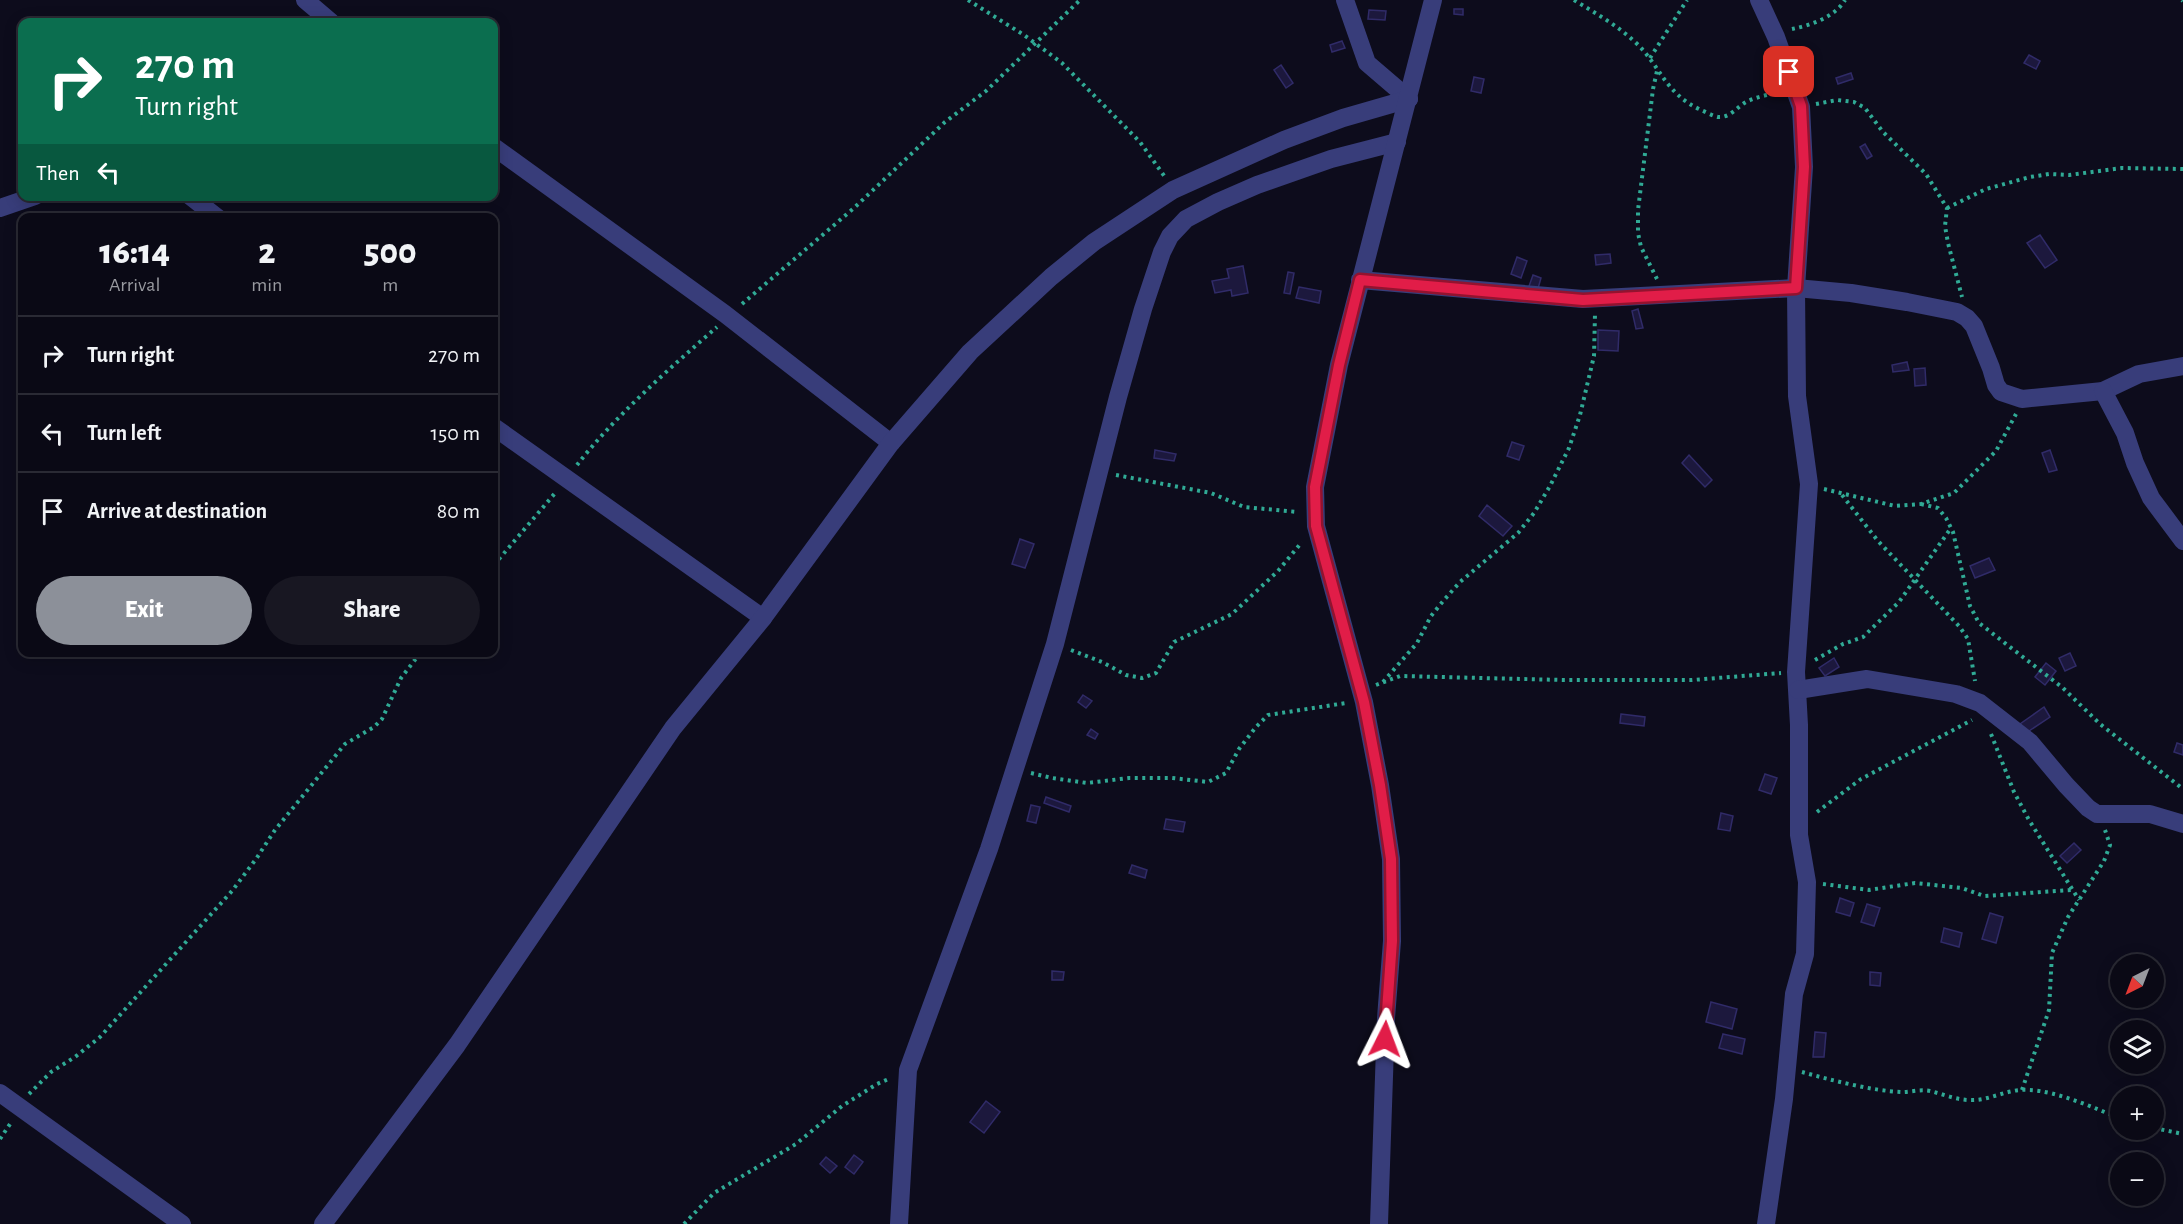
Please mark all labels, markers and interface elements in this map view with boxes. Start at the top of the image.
icon: right [36,42,114,120]
text: 270 m [135,44,235,86]
pin [1763,46,1814,97]
icon: arrive [1772,55,1805,88]
text: Turn right [135,93,238,120]
icon: left [92,156,125,189]
text: Then [36,162,80,184]
text: 16:14 [99,234,170,270]
text: 2 [258,234,275,270]
text: 500 [364,234,417,270]
text: Arrival [109,275,160,295]
text: min [251,275,282,295]
text: m [382,275,398,295]
icon: right [36,339,69,372]
text: Turn right [87,344,174,366]
text: 270 m [428,344,480,366]
icon: left [36,417,69,450]
text: Turn left [87,422,161,444]
text: 150 m [430,422,480,444]
icon: arrive [36,495,69,528]
text: Arrive at destination [87,500,267,522]
text: 80 m [437,500,480,522]
button: Exit [36,576,252,645]
button: Share [264,576,480,645]
north arrow [2110,954,2164,1008]
map controls [2110,954,2164,1206]
position arrow [1353,1007,1417,1071]
button: layers [2110,1020,2164,1074]
button: + [2110,1086,2164,1140]
button: − [2110,1152,2164,1206]

